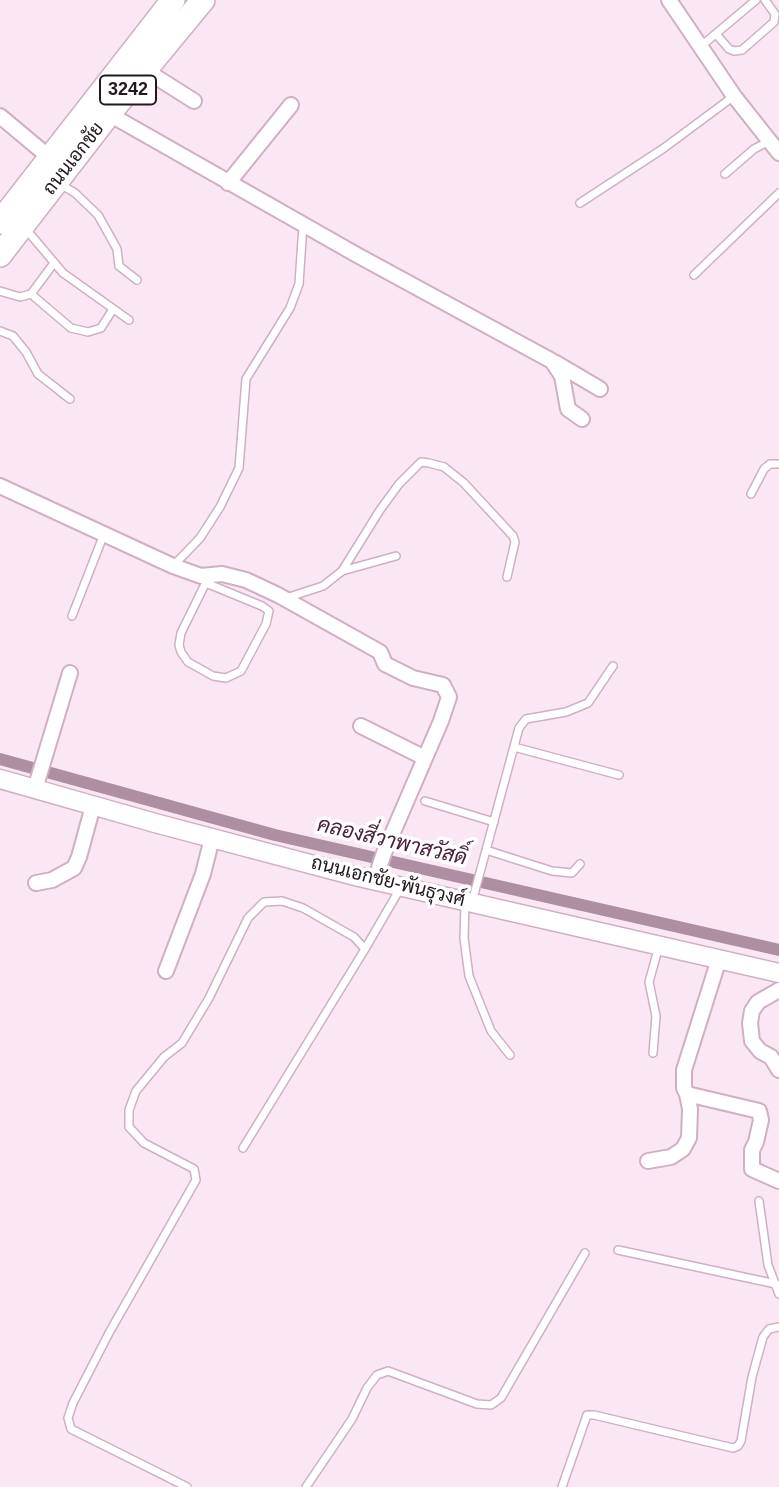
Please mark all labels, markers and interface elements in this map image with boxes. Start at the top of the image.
road number: 3242 [100,76,156,104]
street label: ถนนเอกชัย [39,118,109,200]
water label: คลองสี่วาพาสวัสดิ์ [315,813,469,871]
street label: ถนนเอกชัย-พันธุวงศ์ [309,852,467,912]

